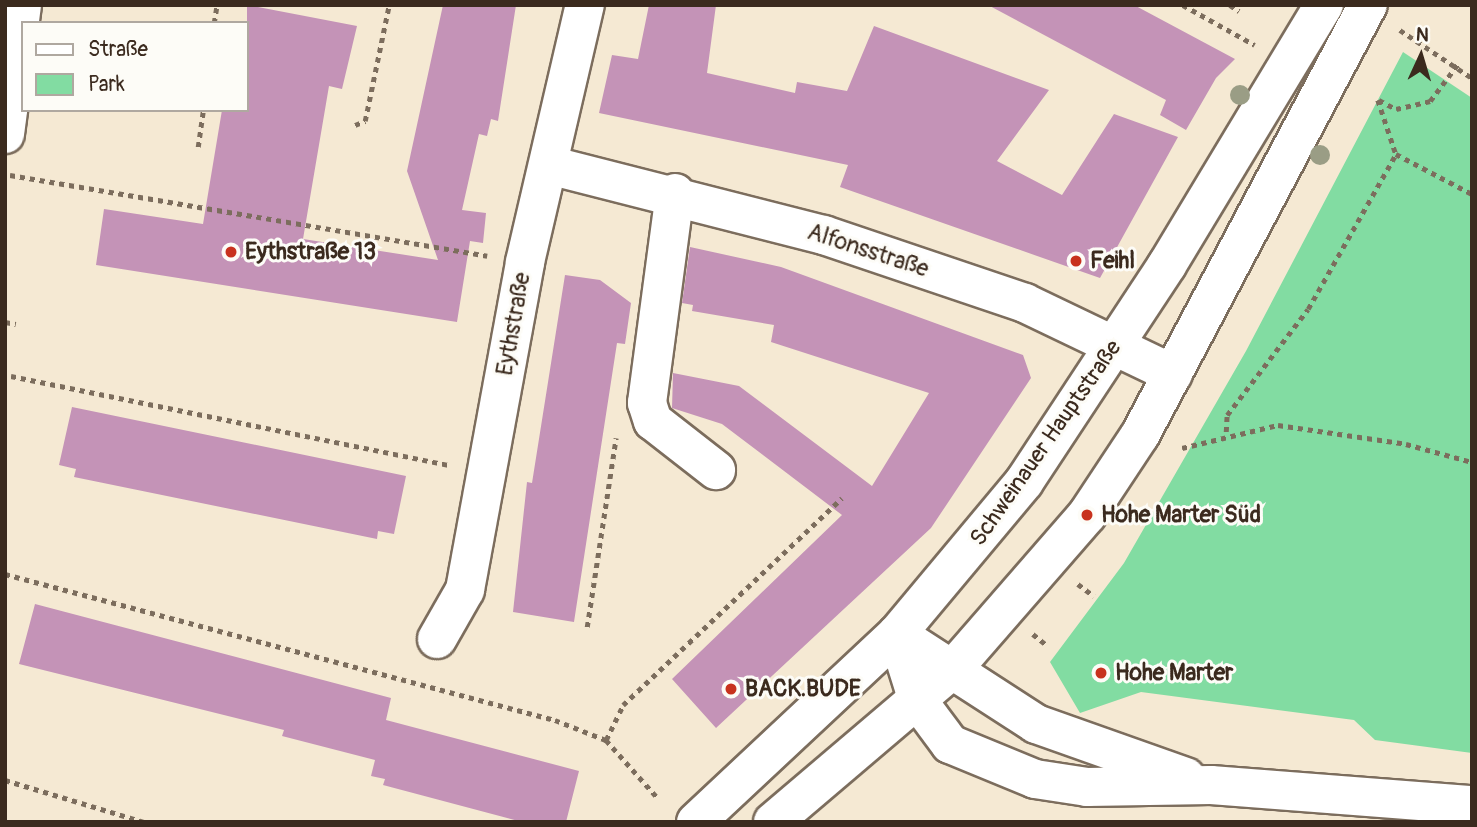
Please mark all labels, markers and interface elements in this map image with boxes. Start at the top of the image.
legend [21,21,248,112]
north arrow [1386,21,1456,91]
text: N [1415,23,1430,47]
text: Straße [88,36,148,63]
text: Park [88,71,125,98]
street label: Alfonsstraße [804,218,932,284]
place label: Eythstraße 13 [245,238,376,266]
marker: Eythstraße 13 [223,244,239,260]
place label: Feihl [1090,247,1135,275]
marker: Feihl [1068,253,1084,269]
street label: Eythstraße [491,270,537,378]
street label: Schweinauer Hauptstraße [964,335,1128,551]
place label: Hohe Marter Süd [1101,501,1261,529]
marker: Hohe Marter Süd [1079,507,1095,523]
place label: Hohe Marter [1115,659,1233,687]
marker: Hohe Marter [1093,665,1109,681]
place label: BACK.BUDE [745,675,861,703]
marker: BACK.BUDE [723,681,739,697]

